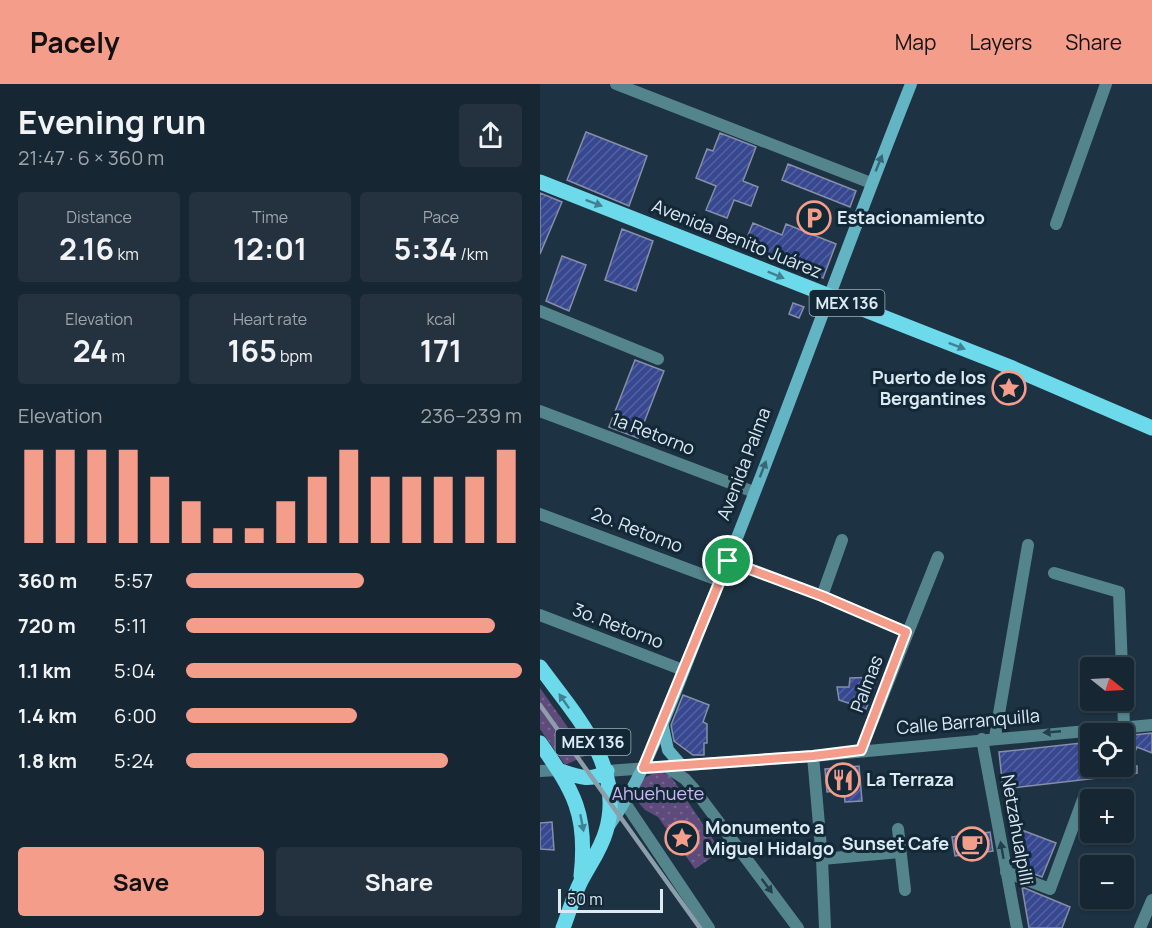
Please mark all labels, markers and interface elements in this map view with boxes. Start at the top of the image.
text: Pacely [30,23,120,61]
text: Map [895,28,936,56]
text: Layers [969,28,1032,56]
text: Share [1065,28,1122,56]
text: Evening run [18,99,206,144]
button: share [459,104,522,167]
text: 21:47 · 6 × 360 m [18,144,164,171]
one-way arrow [874,153,884,171]
street label: Avenida Benito Juárez [649,193,826,283]
one-way arrow [586,199,604,209]
parking icon: Estacionamiento [796,200,832,236]
place label: Estacionamiento [837,205,985,229]
text: Distance [66,206,132,228]
text: Time [252,206,288,228]
text: Pace [423,206,459,228]
text: 2.16 [59,228,114,269]
text: 12:01 [233,228,307,269]
text: 5:34 [394,228,457,269]
text: km [114,243,139,265]
text: /km [457,243,488,265]
one-way arrow [767,271,785,280]
road number: MEX 136 [810,290,884,316]
text: Elevation [65,308,133,330]
text: Heart rate [233,308,307,330]
text: kcal [426,308,456,330]
text: 24 [73,330,108,371]
text: 165 [227,330,277,371]
text: 171 [420,330,462,371]
one-way arrow [949,341,967,351]
text: m [108,345,125,367]
text: bpm [277,345,313,367]
place label: Puerto de los Bergantines [872,365,986,410]
place icon: Puerto de los Bergantines [991,370,1027,406]
text: Elevation [18,402,102,429]
text: 236–239 m [421,402,522,429]
street label: Avenida Palma [711,404,776,523]
street label: 1a Retorno [608,406,699,460]
one-way arrow [758,460,768,478]
street label: 2o. Retorno [588,501,686,557]
pin [702,535,753,586]
icon: arrive [711,544,744,577]
text: 360 m [18,567,77,594]
text: 5:57 [114,567,153,594]
street label: 3o. Retorno [569,597,667,653]
text: 720 m [18,612,76,639]
text: 5:11 [114,612,147,639]
street label: Palmas [844,652,888,716]
text: 1.1 km [18,657,71,684]
text: 5:04 [114,657,156,684]
north arrow [1080,657,1134,711]
map controls [1080,657,1134,909]
one-way arrow [558,693,570,709]
text: 1.4 km [18,702,77,729]
text: 6:00 [114,702,157,729]
street label: Calle Barranquilla [895,703,1041,739]
button: locate [1080,723,1134,777]
one-way arrow [1042,728,1061,737]
road number: MEX 136 [556,729,630,755]
text: 1.8 km [18,747,77,774]
text: 5:24 [114,747,154,774]
restaurant icon: La Terraza [825,762,861,798]
place label: La Terraza [866,767,954,791]
street label: Netzahualpilli [996,773,1040,887]
park label: Ahuehuete [612,781,704,805]
button: + [1080,789,1134,843]
one-way arrow [578,813,587,832]
place label: Monumento a Miguel Hidalgo [705,815,834,860]
place icon: Monumento a Miguel Hidalgo [664,820,700,856]
cafe icon: Sunset Cafe [954,826,990,862]
place label: Sunset Cafe [842,831,949,855]
one-way arrow [997,840,1006,859]
button: Save [18,847,264,916]
button: Share [276,847,522,916]
button: − [1080,855,1134,909]
one-way arrow [760,879,772,894]
scale bar [558,886,663,914]
text: 50 m [567,888,603,910]

